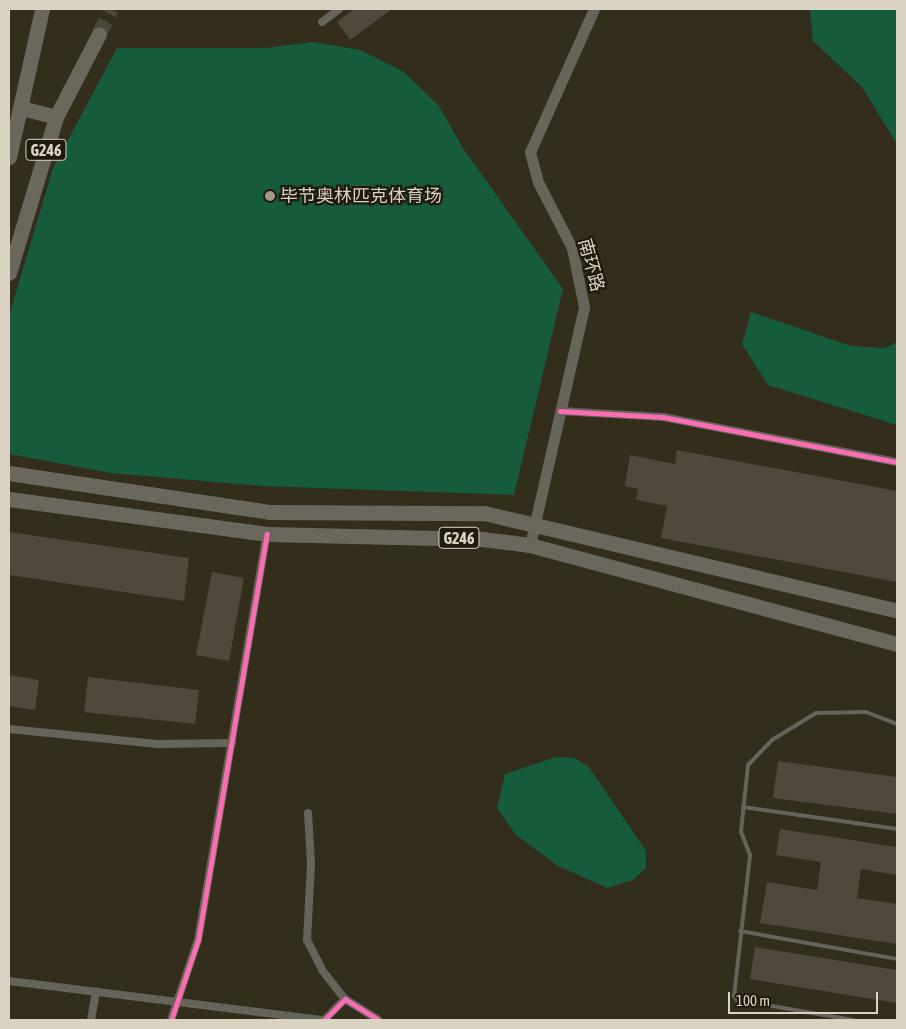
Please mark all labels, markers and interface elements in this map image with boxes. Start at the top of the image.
road number: G246 [25,136,67,164]
place label: 毕节奥林匹克体育场 [280,185,442,207]
marker: 毕节奥林匹克体育场 [264,190,276,202]
street label: 南环路 [574,236,608,294]
road number: G246 [438,524,480,552]
scale bar [731,982,881,1014]
text: 100 m [736,992,770,1009]

